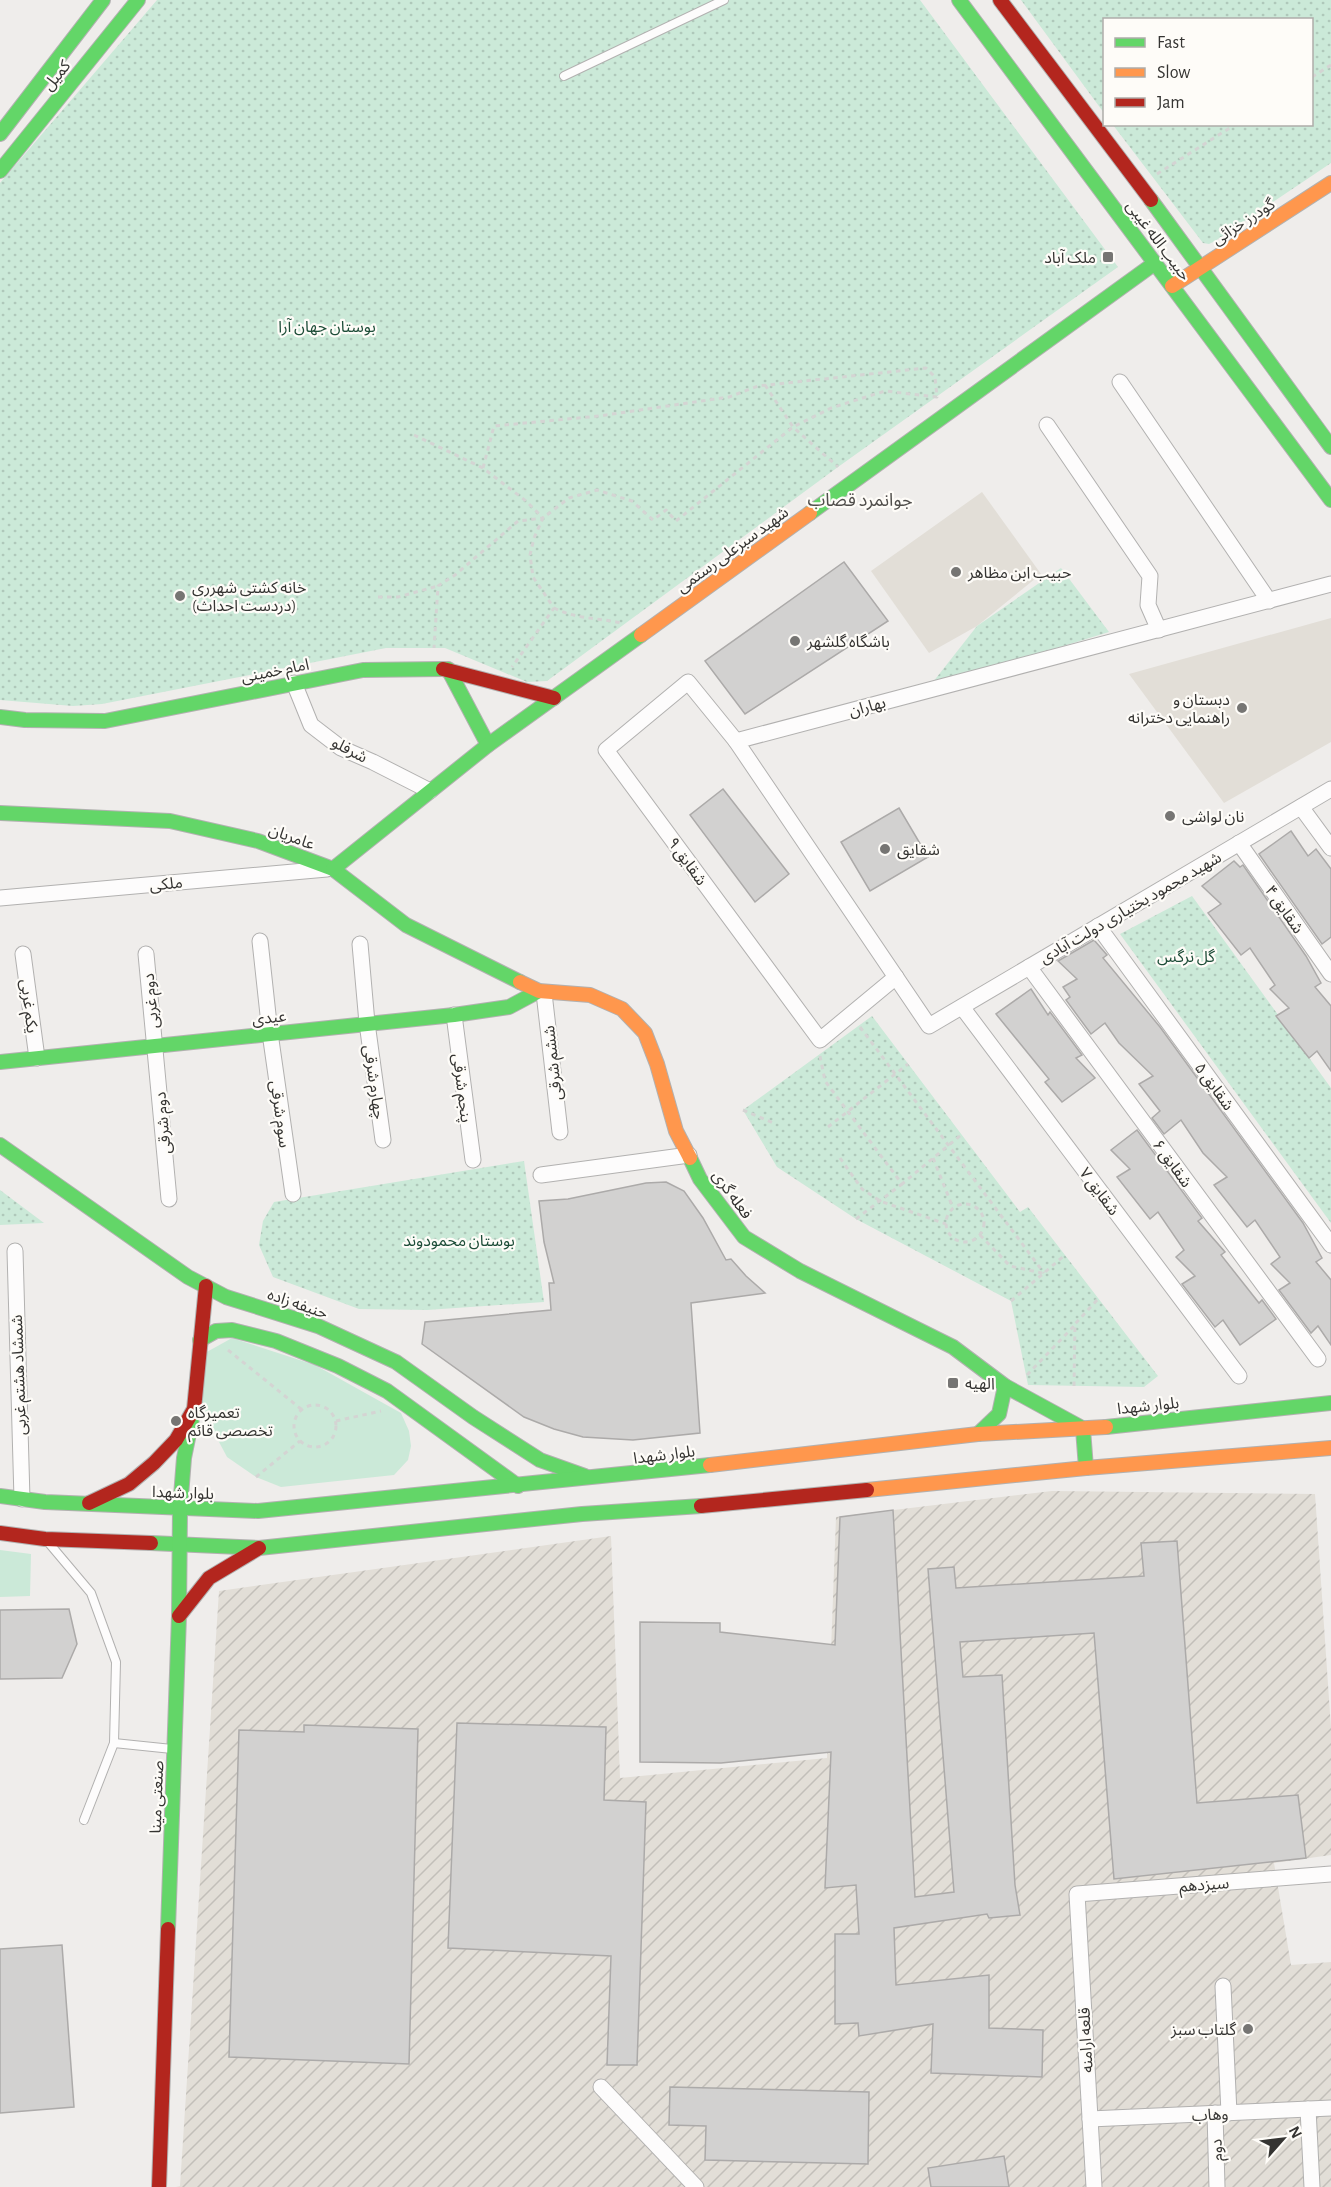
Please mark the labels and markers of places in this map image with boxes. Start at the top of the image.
place label: ملک آباد [1044,249,1096,266]
marker: ملک آباد [1101,250,1115,264]
marker: حبیب ابن مظاهر [949,565,963,579]
place label: حبیب ابن مظاهر [967,565,1071,582]
place label: خانه کشتی شهرری (دردست احداث) [192,580,306,615]
marker: خانه کشتی شهرری (دردست احداث) [173,589,187,603]
place label: باشگاه گلشهر [806,633,890,651]
marker: باشگاه گلشهر [788,634,802,648]
place label: دبستان و راهنمایی دخترانه [1128,692,1230,727]
marker: دبستان و راهنمایی دخترانه [1235,701,1249,715]
marker: نان لواشی [1163,809,1177,823]
place label: نان لواشی [1182,809,1244,826]
marker: شقایق [878,842,892,856]
place label: شقایق [897,842,940,860]
marker: الهیه [946,1376,960,1390]
place label: الهیه [965,1376,995,1393]
place label: تعمیرگاه تخصصی قائم [188,1404,273,1443]
marker: تعمیرگاه تخصصی قائم [169,1414,183,1428]
place label: گلتاب سبز [1170,2021,1236,2039]
marker: گلتاب سبز [1241,2022,1255,2036]

